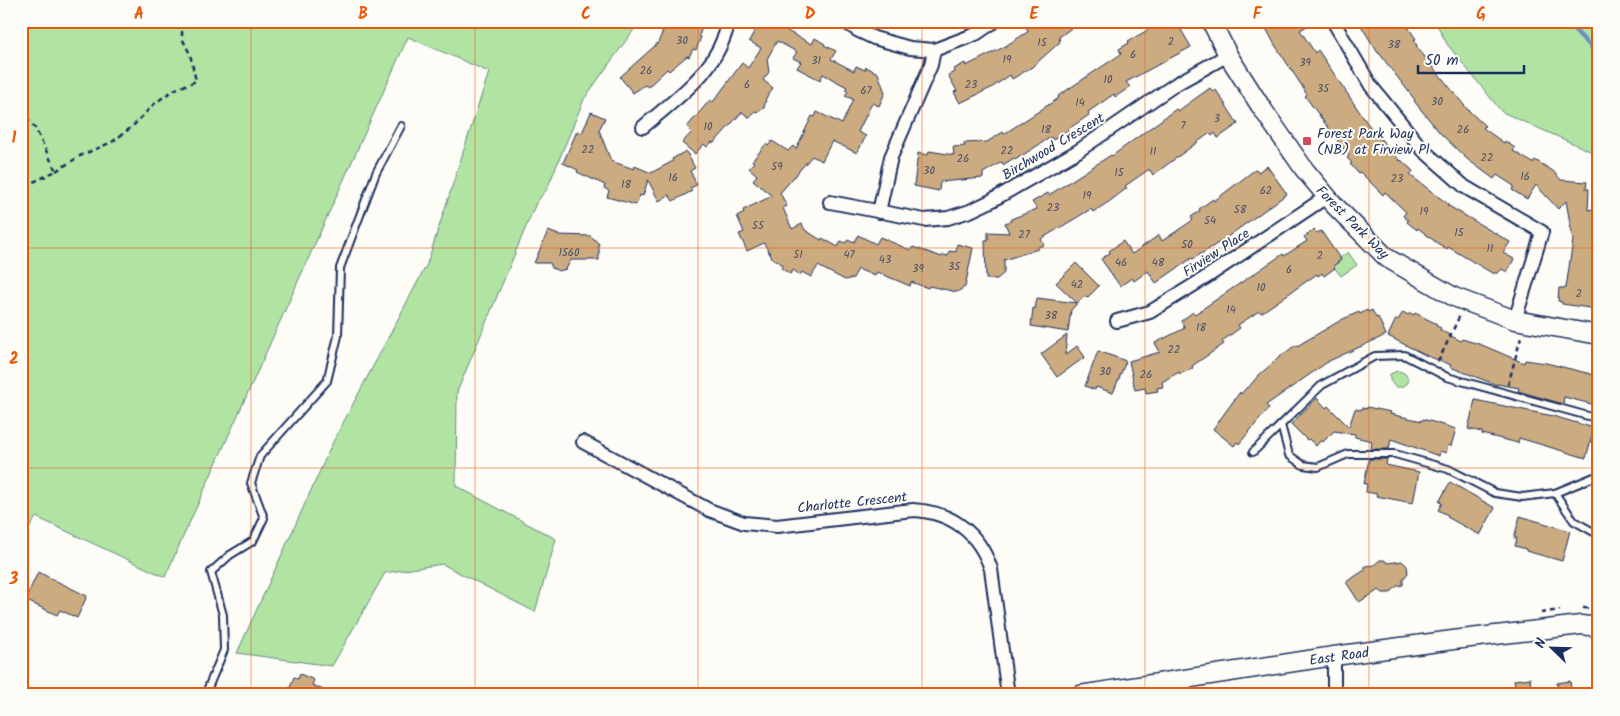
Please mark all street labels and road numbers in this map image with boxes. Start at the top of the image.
street label: Birchwood Crescent [998,107,1109,186]
street label: Forest Park Way [1310,181,1395,265]
street label: Firview Place [1179,223,1255,283]
street label: Charlotte Crescent [796,486,909,520]
street label: East Road [1308,642,1371,672]

